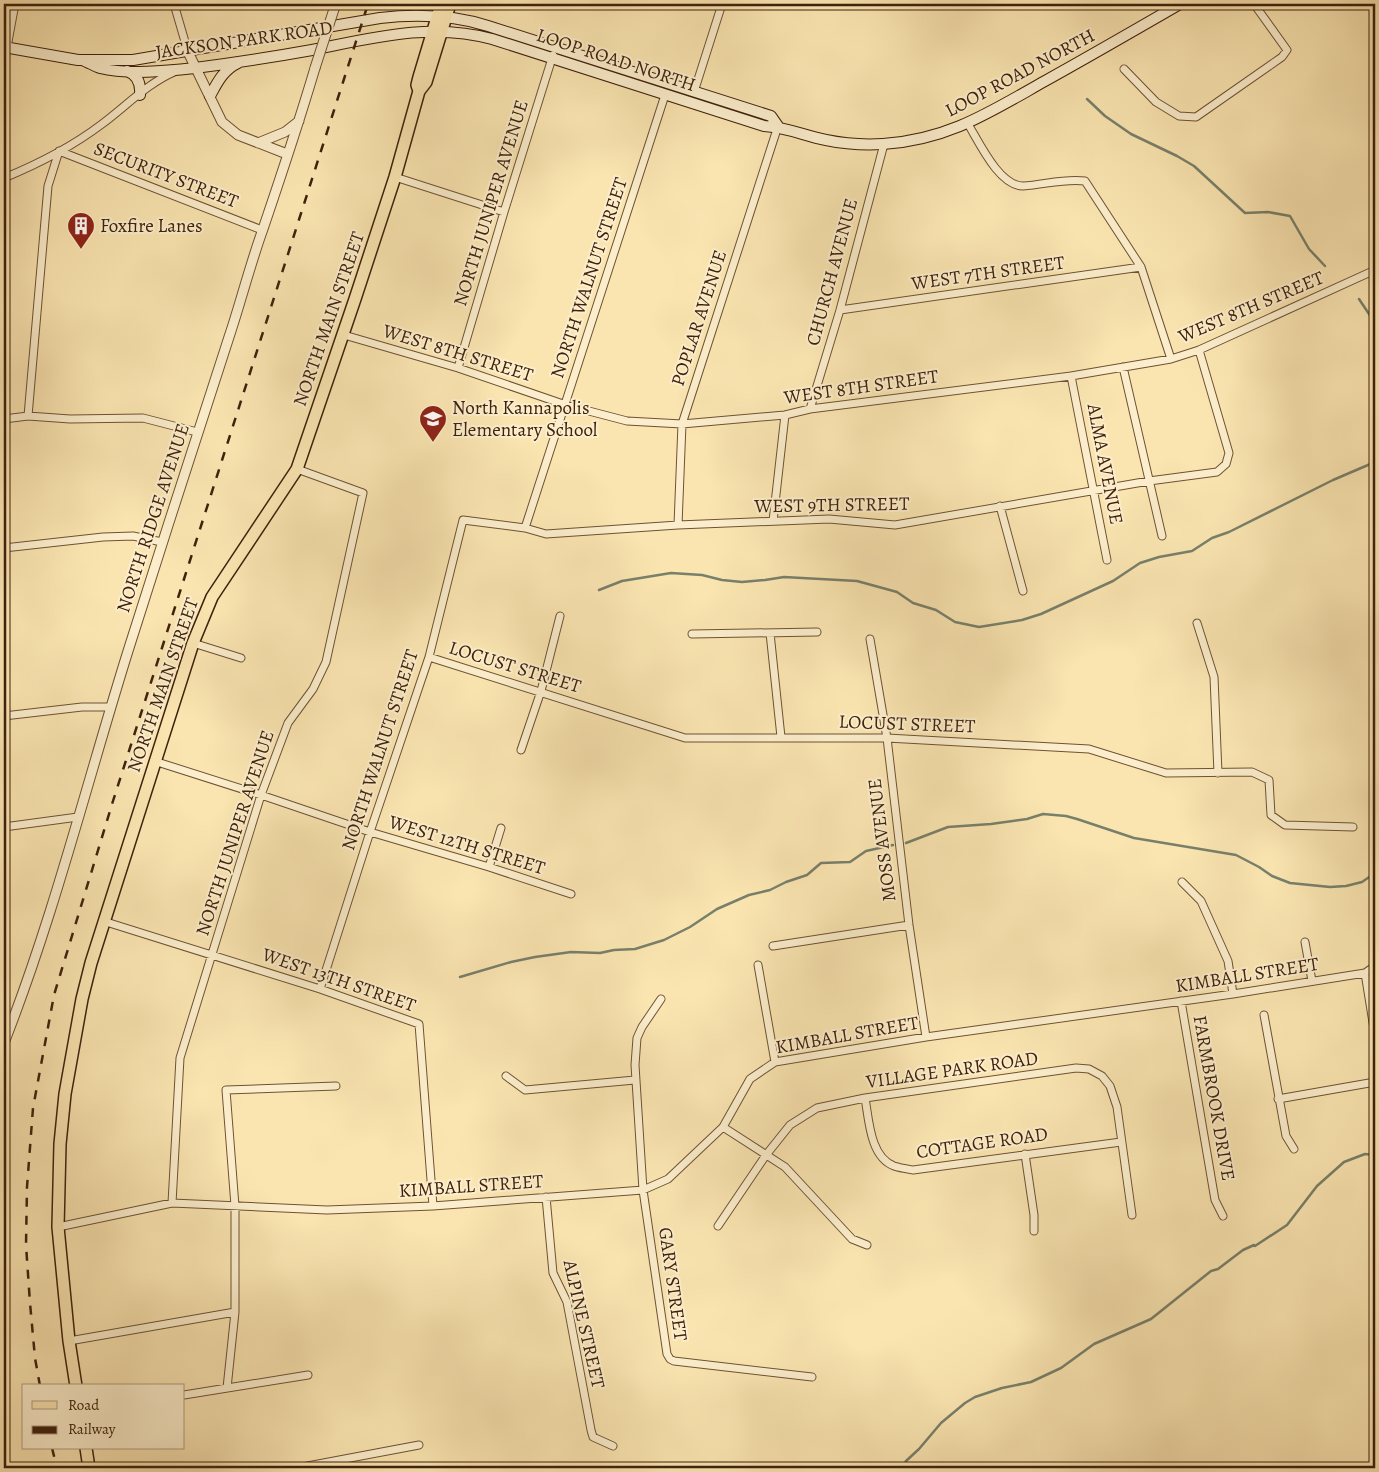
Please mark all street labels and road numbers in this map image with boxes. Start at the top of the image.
street label: JACKSON PARK ROAD [154,15,334,65]
street label: LOOP ROAD NORTH [533,22,699,98]
street label: LOOP ROAD NORTH [941,23,1099,123]
street label: NORTH JUNIPER AVENUE [447,97,535,309]
street label: SECURITY STREET [90,135,243,215]
street label: NORTH WALNUT STREET [544,174,634,382]
street label: CHURCH AVENUE [800,195,864,349]
street label: NORTH MAIN STREET [287,228,371,410]
street label: POPLAR AVENUE [665,247,733,389]
street label: WEST 7TH STREET [909,249,1067,297]
street label: WEST 8TH STREET [1173,264,1328,350]
street label: WEST 8TH STREET [379,318,537,388]
street label: WEST 8TH STREET [781,363,941,411]
street label: ALMA AVENUE [1080,400,1129,527]
street label: NORTH RIDGE AVENUE [110,420,196,616]
street label: WEST 9TH STREET [753,491,910,519]
street label: NORTH MAIN STREET [121,594,205,776]
street label: LOCUST STREET [446,635,585,700]
street label: NORTH WALNUT STREET [335,646,425,854]
street label: LOCUST STREET [838,709,976,739]
street label: NORTH JUNIPER AVENUE [189,727,281,939]
street label: MOSS AVENUE [862,777,902,903]
street label: WEST 12TH STREET [385,809,549,881]
street label: WEST 13TH STREET [258,941,420,1019]
street label: KIMBALL STREET [1173,951,1321,999]
street label: KIMBALL STREET [773,1010,921,1060]
street label: FARMBROOK DRIVE [1187,1013,1241,1183]
street label: VILLAGE PARK ROAD [863,1045,1040,1095]
street label: COTTAGE ROAD [915,1121,1049,1165]
street label: KIMBALL STREET [398,1168,545,1204]
street label: GARY STREET [652,1226,694,1343]
street label: ALPINE STREET [556,1256,612,1391]

